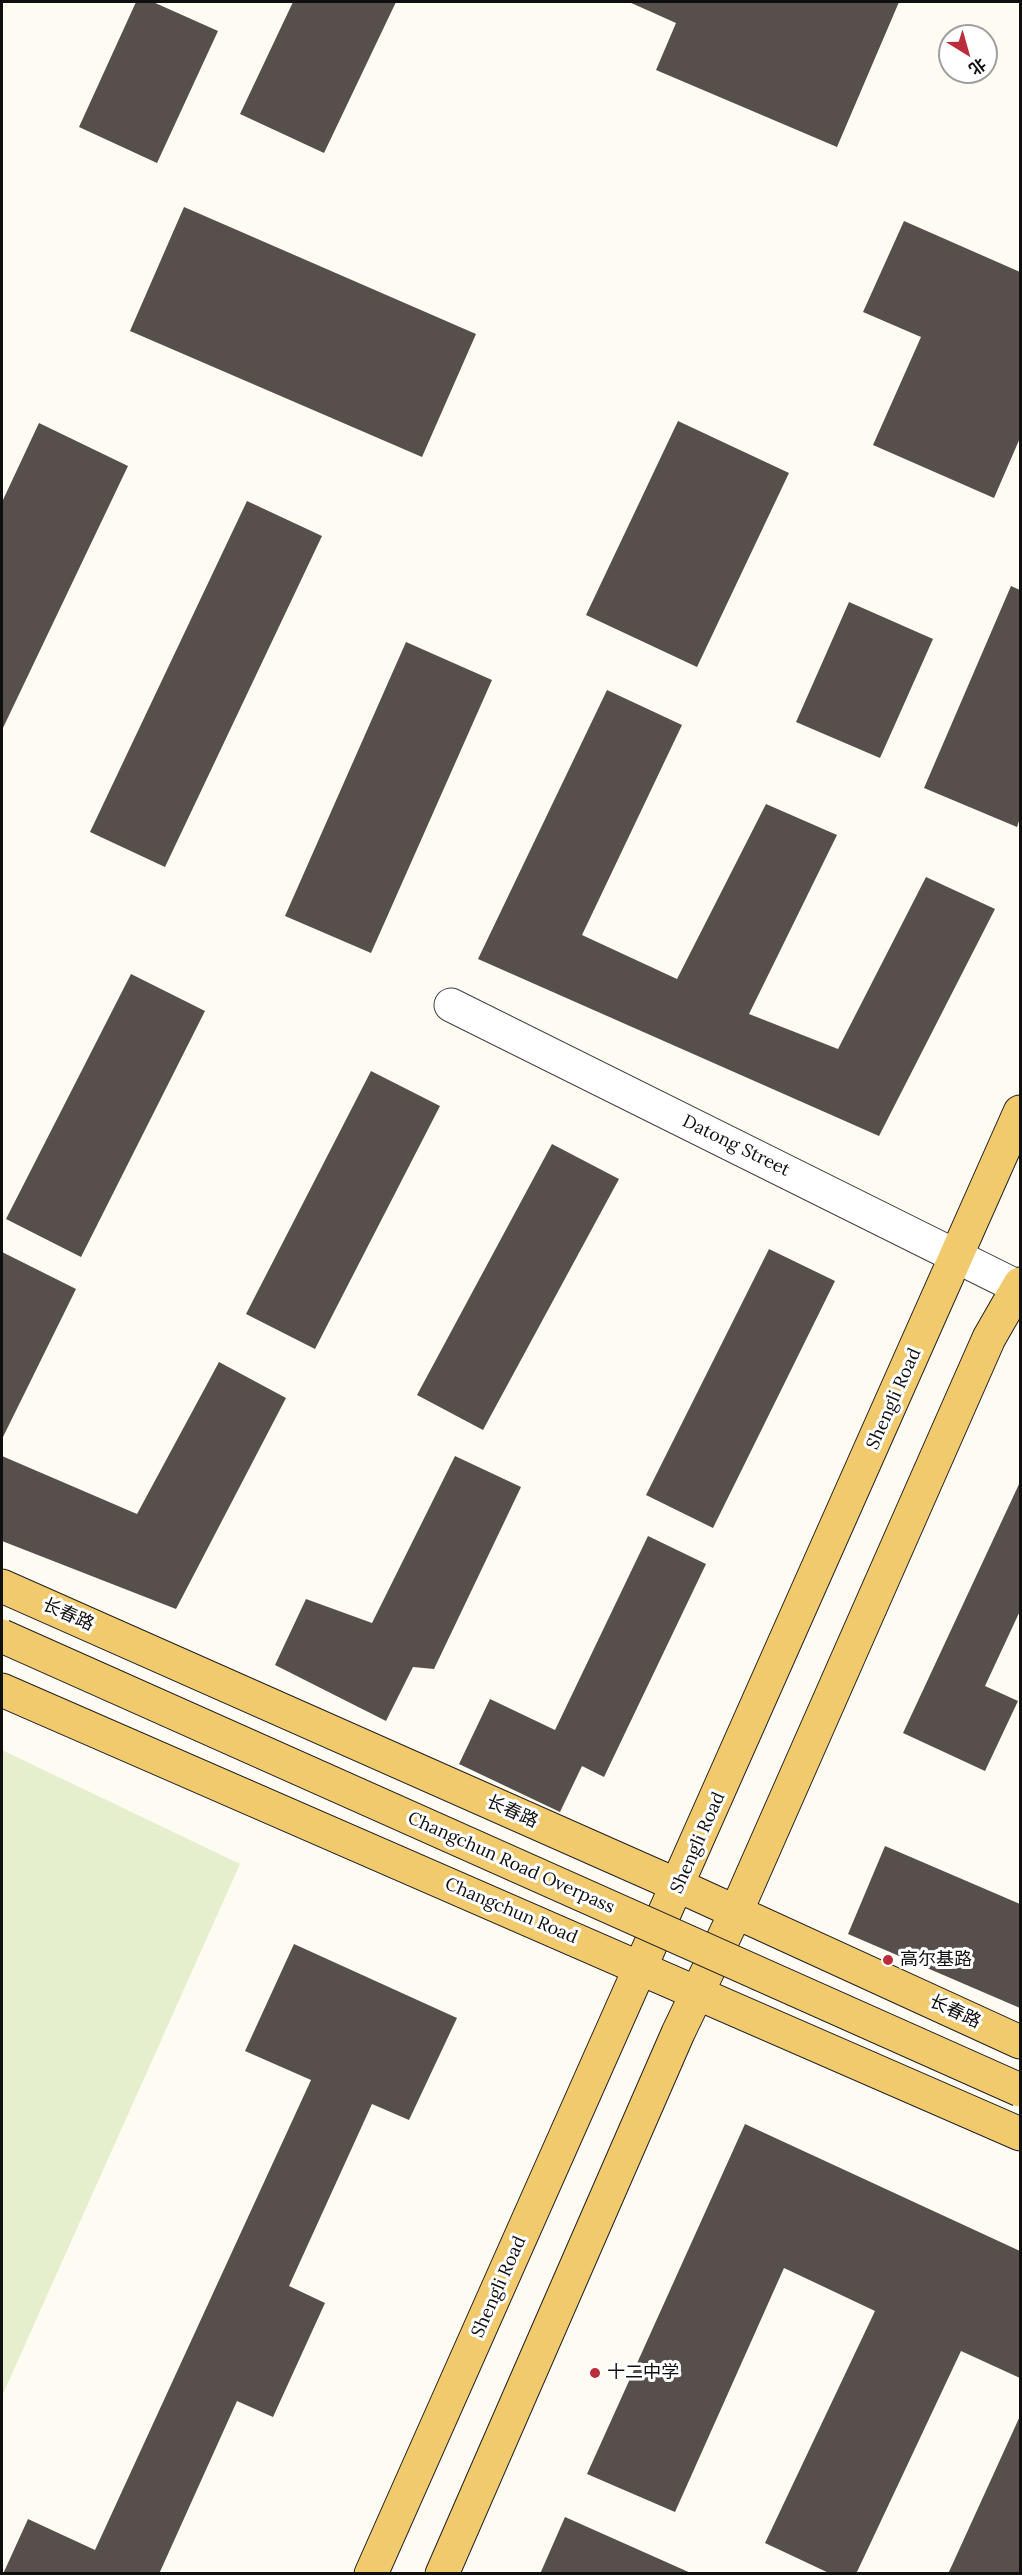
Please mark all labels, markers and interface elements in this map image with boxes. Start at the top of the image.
north arrow [938,24,998,84]
text: 北 [965,54,990,80]
street label: Datong Street [679,1111,793,1181]
street label: Shengli Road [862,1345,926,1453]
street label: 长春路 [39,1594,97,1636]
street label: Shengli Road [666,1789,730,1897]
street label: 长春路 [483,1791,541,1833]
street label: Changchun Road Overpass [404,1808,618,1918]
street label: Changchun Road [441,1873,581,1949]
place label: 高尔基路 [900,1949,972,1971]
marker: 高尔基路 [881,1953,895,1967]
street label: 长春路 [926,1991,984,2033]
street label: Shengli Road [467,2233,531,2341]
place label: 十二中学 [607,2362,679,2384]
marker: 十二中学 [588,2366,602,2380]

